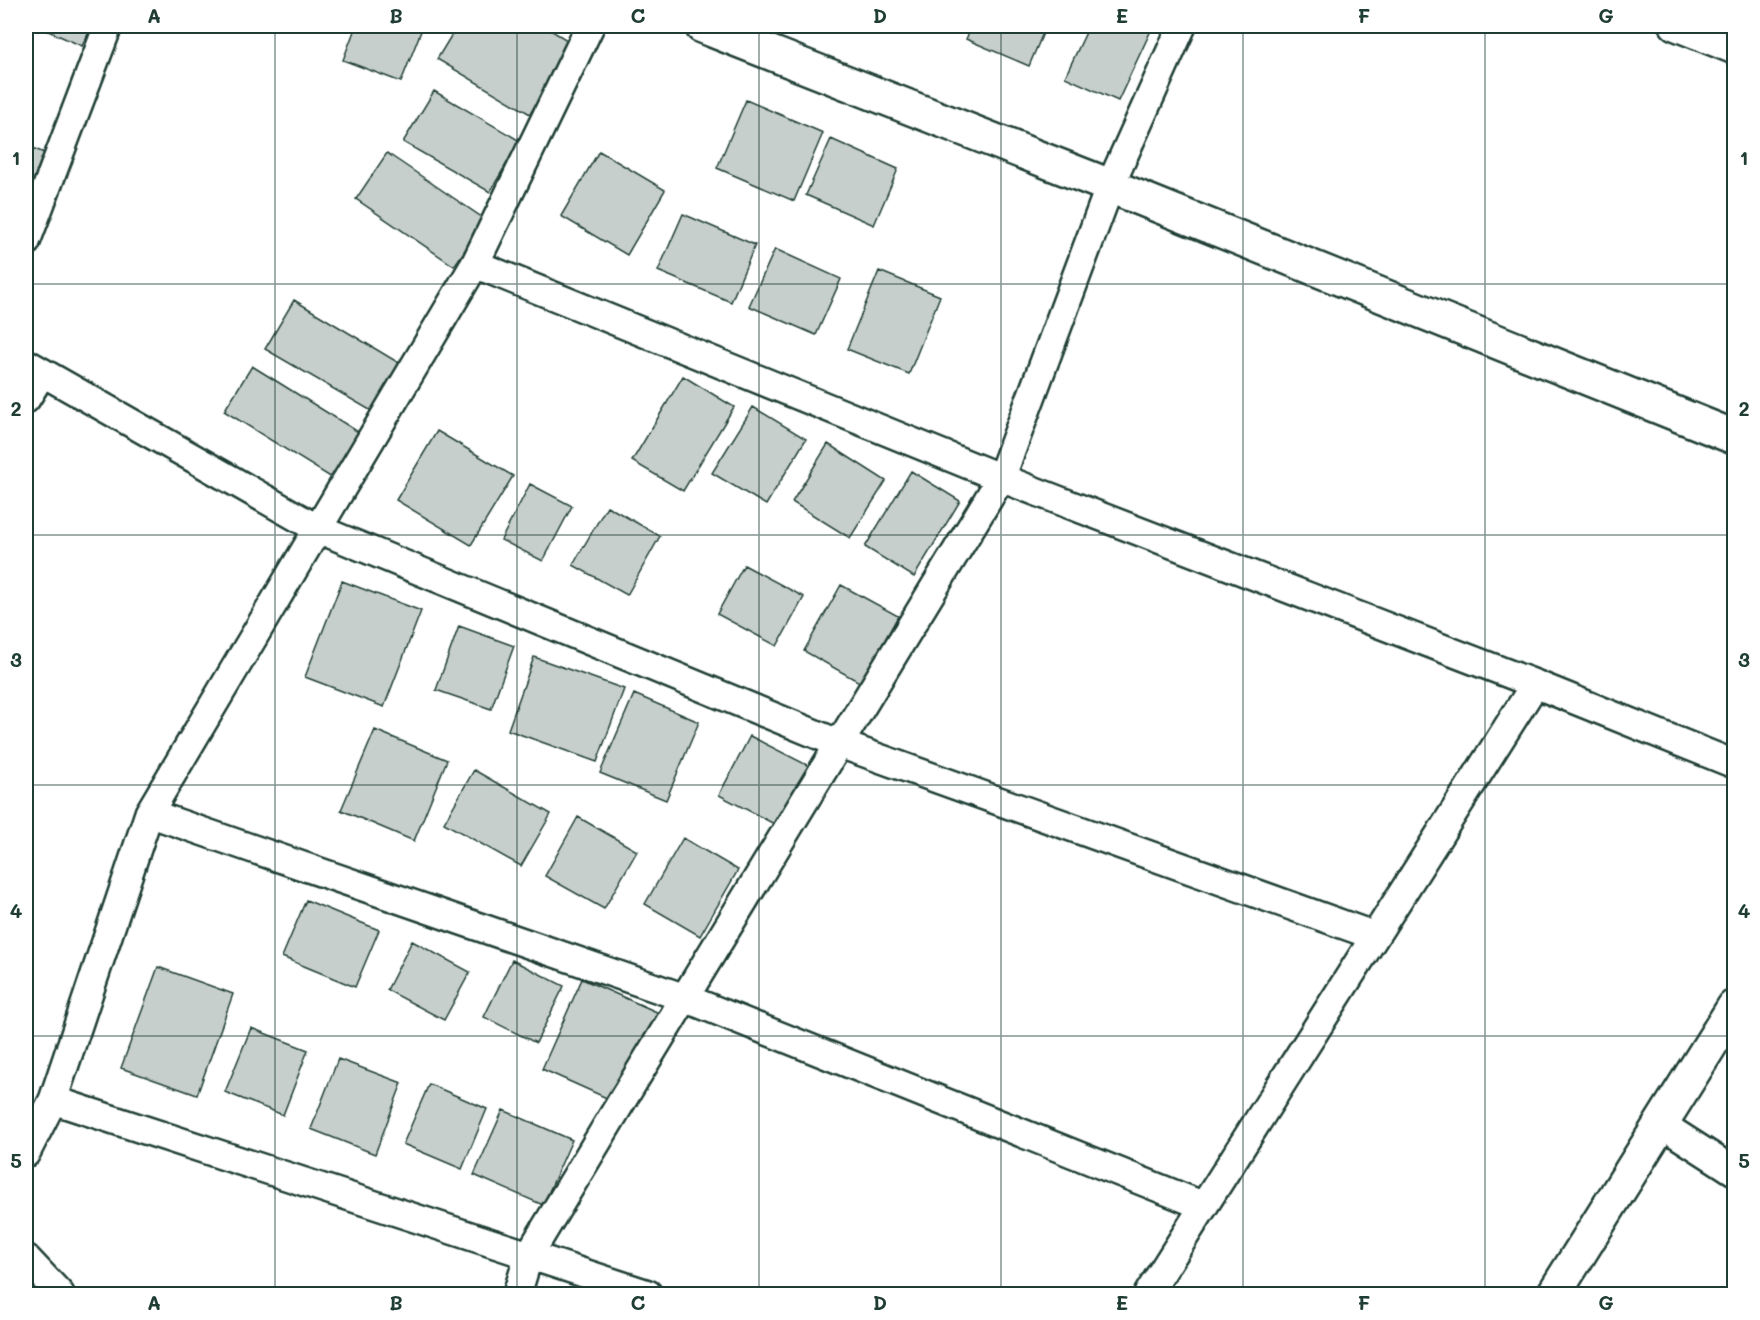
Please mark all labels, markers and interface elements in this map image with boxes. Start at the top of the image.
text: A [147,2,161,28]
text: B [389,2,403,28]
text: C [631,2,646,28]
text: D [873,2,887,28]
text: E [1116,2,1128,28]
text: F [1358,2,1371,28]
text: G [1598,2,1614,28]
text: 1 [12,144,20,170]
text: 1 [1740,144,1748,170]
text: 2 [10,395,22,421]
text: 2 [1738,395,1750,421]
text: 3 [10,646,22,672]
text: 3 [1738,646,1750,672]
text: 4 [10,897,23,923]
text: 4 [1738,897,1751,923]
text: 5 [10,1147,22,1173]
text: 5 [1738,1147,1750,1173]
text: A [147,1289,161,1315]
text: B [389,1289,403,1315]
text: C [631,1289,646,1315]
text: D [873,1289,887,1315]
text: E [1116,1289,1128,1315]
text: F [1358,1289,1371,1315]
text: G [1598,1289,1614,1315]

